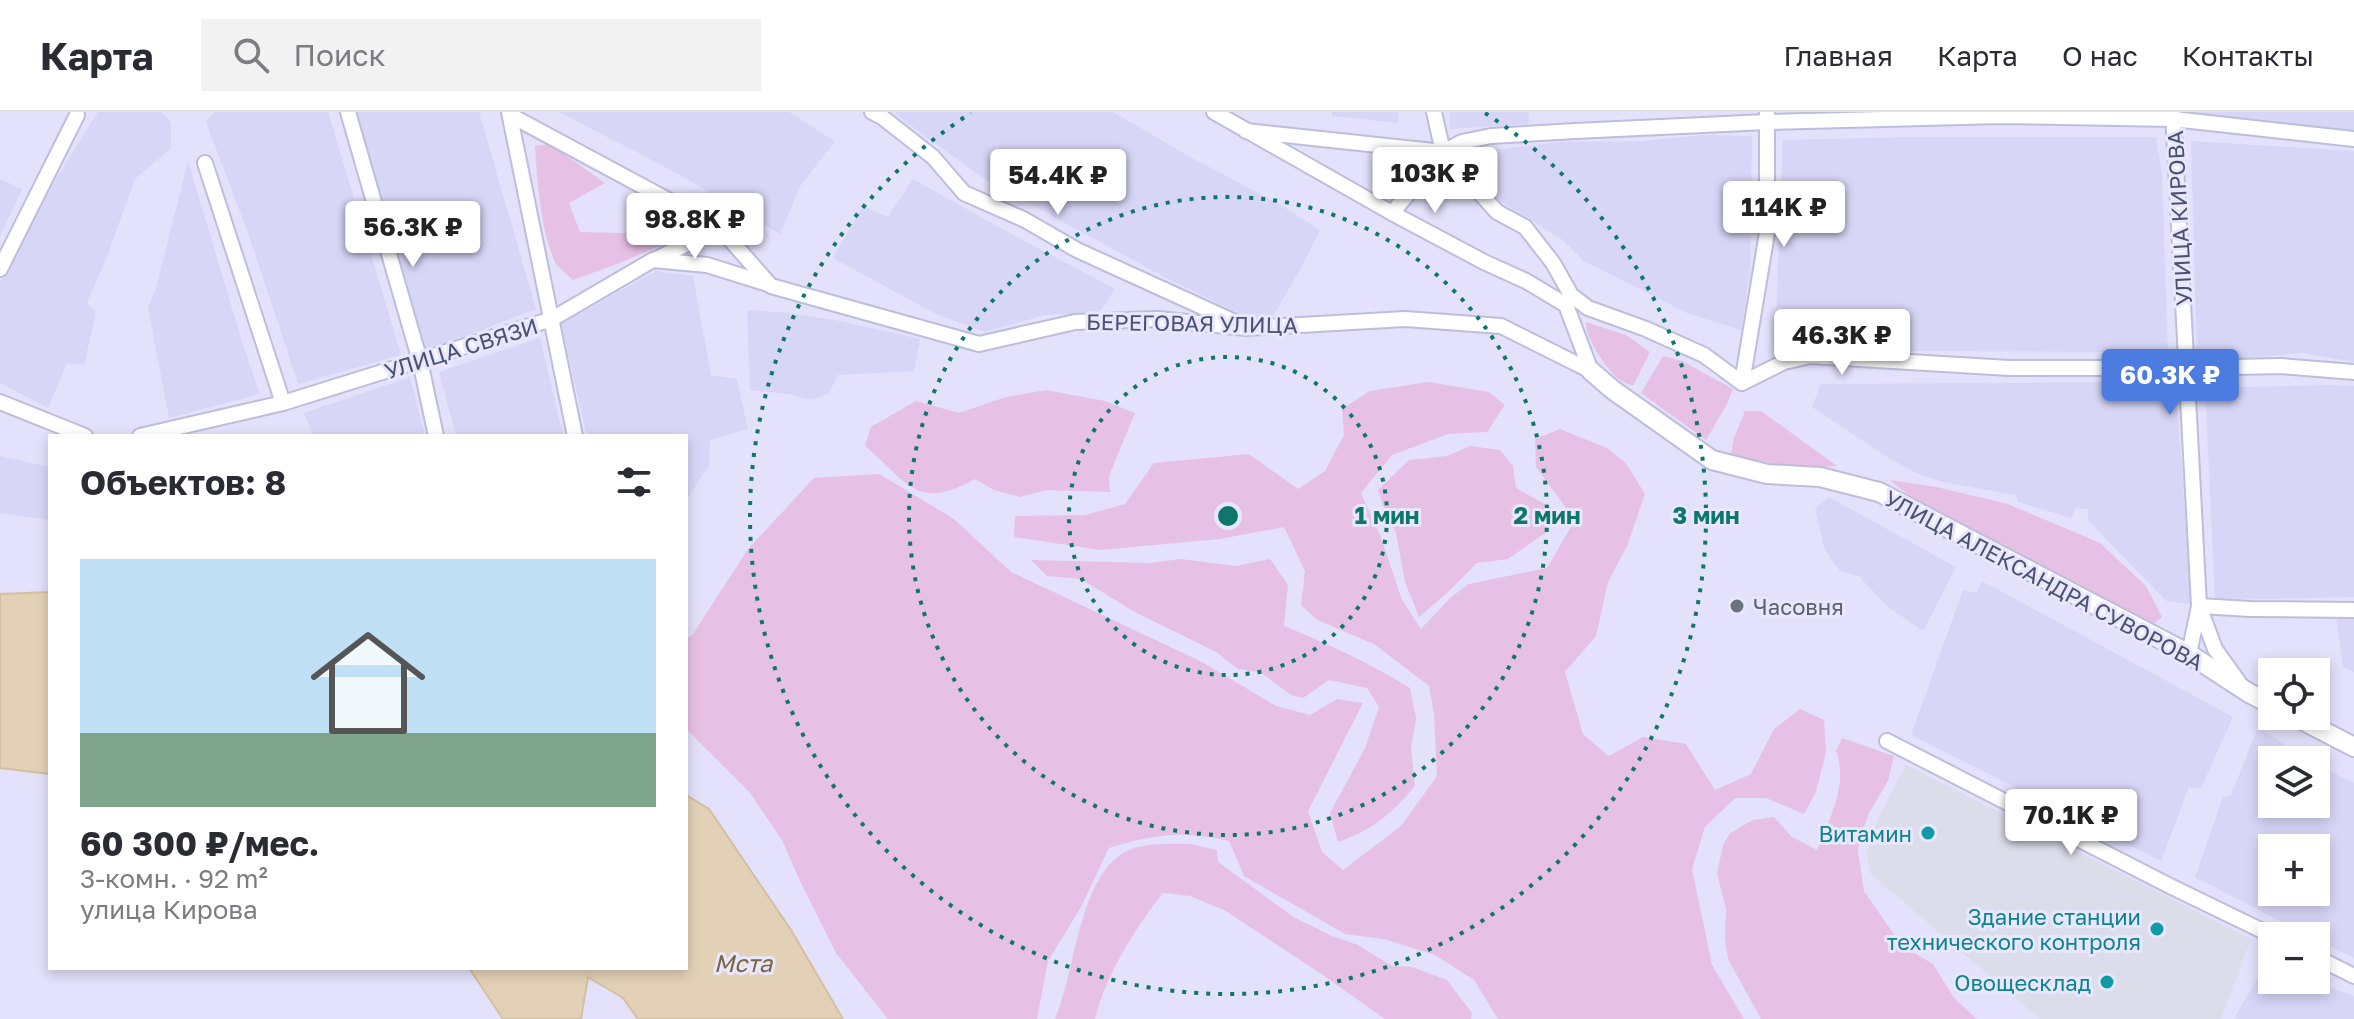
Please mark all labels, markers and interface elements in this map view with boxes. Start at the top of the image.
search box [201,19,761,91]
text: Карта [40,33,153,78]
icon: search [229,33,273,77]
text: Поиск [293,37,386,73]
text: Главная [1783,39,1893,72]
text: Карта [1937,39,2018,72]
text: О нас [2062,39,2138,72]
text: Контакты [2182,39,2314,72]
street label: УЛИЦА КИРОВА [2161,129,2197,306]
pin: 103K ₽ [1370,147,1500,215]
pin: 54.4K ₽ [984,149,1132,217]
text: 103K ₽ [1390,157,1480,188]
text: 54.4K ₽ [1008,159,1108,190]
pin: 114K ₽ [1719,181,1849,249]
text: 114K ₽ [1741,191,1827,222]
pin: 98.8K ₽ [621,193,769,261]
pin: 56.3K ₽ [339,201,487,269]
text: 98.8K ₽ [644,203,746,234]
text: 56.3K ₽ [363,211,463,242]
street label: БЕРЕГОВАЯ УЛИЦА [1086,308,1298,338]
pin: 46.3K ₽ [1768,309,1916,377]
street label: УЛИЦА СВЯЗИ [381,312,541,384]
text: 46.3K ₽ [1792,319,1892,350]
pin: 60.3K ₽ [2096,349,2244,417]
text: 60.3K ₽ [2120,359,2220,390]
icon: filters [612,460,656,504]
text: Объектов: 8 [80,462,286,502]
street label: УЛИЦА АЛЕКСАНДРА СУВОРОВА [1880,484,2208,676]
text: 1 мин [1355,500,1419,529]
text: 2 мин [1513,500,1581,529]
text: 3 мин [1672,500,1740,529]
centre of rings [1214,502,1242,530]
place label: Часовня [1753,593,1844,620]
marker: Часовня [1728,597,1746,615]
icon: home [296,611,440,755]
map controls [2258,658,2330,994]
button: locate [2258,658,2330,730]
button: layers [2258,746,2330,818]
pin: 70.1K ₽ [1997,789,2145,857]
text: 70.1K ₽ [2023,799,2119,830]
place label: Витамин [1818,820,1912,847]
text: 60 300 ₽/мес. [80,823,319,863]
marker: Витамин [1919,824,1937,842]
button: + [2258,834,2330,906]
text: 3-комн. · 92 m² [80,863,268,894]
text: улица Кирова [80,894,258,925]
place label: Здание станции технического контроля [1887,903,2141,955]
marker: Здание станции технического контроля [2148,920,2166,938]
button: − [2258,922,2330,994]
water label: Мста [714,948,774,977]
place label: Овощесклад [1954,969,2091,996]
marker: Овощесклад [2098,973,2116,991]

